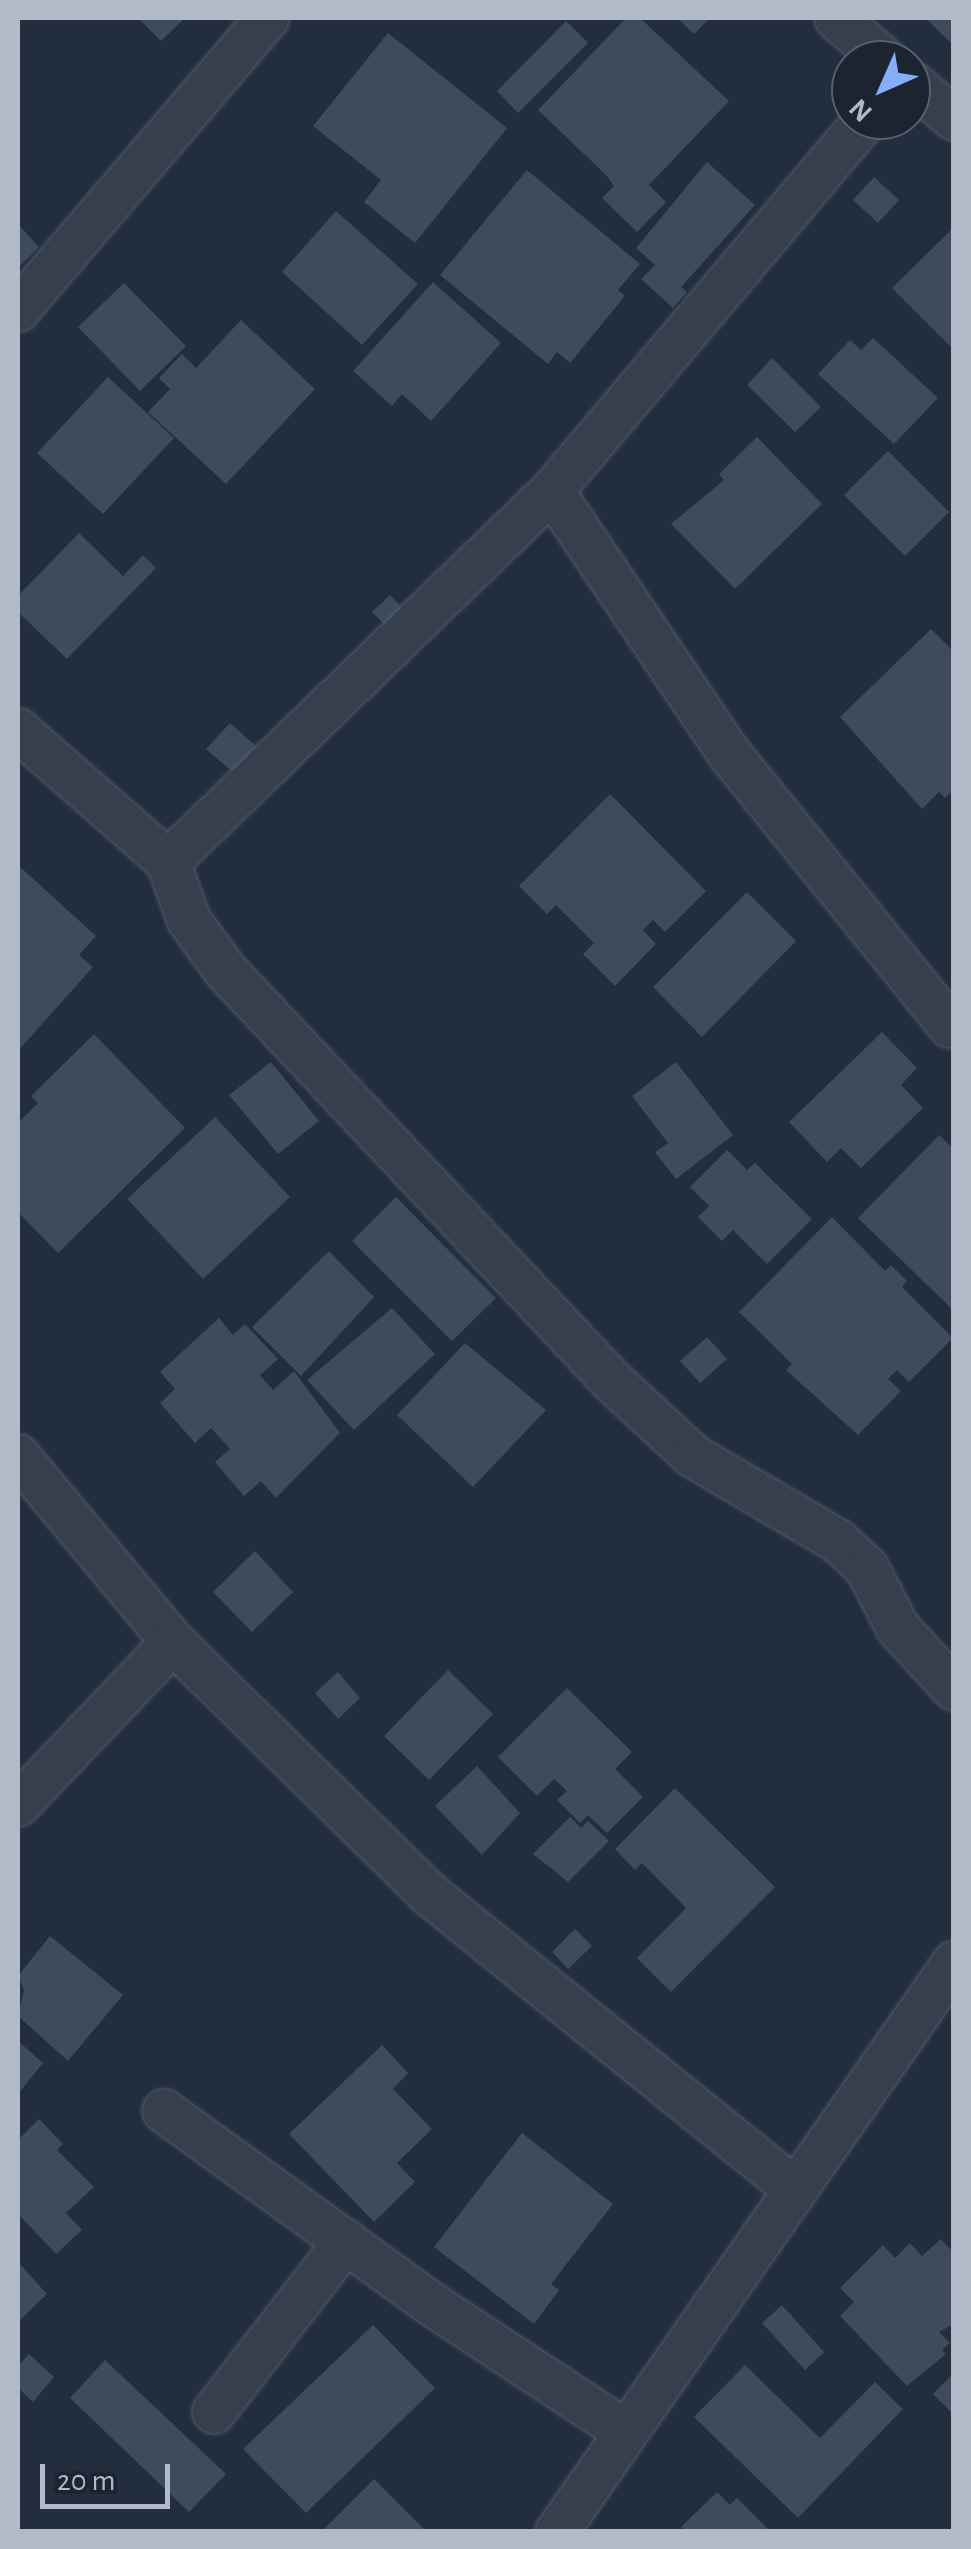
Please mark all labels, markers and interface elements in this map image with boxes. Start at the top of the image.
north arrow [831,40,931,140]
text: N [844,93,878,127]
scale bar [45,2444,175,2506]
text: 20 m [57,2466,115,2496]

